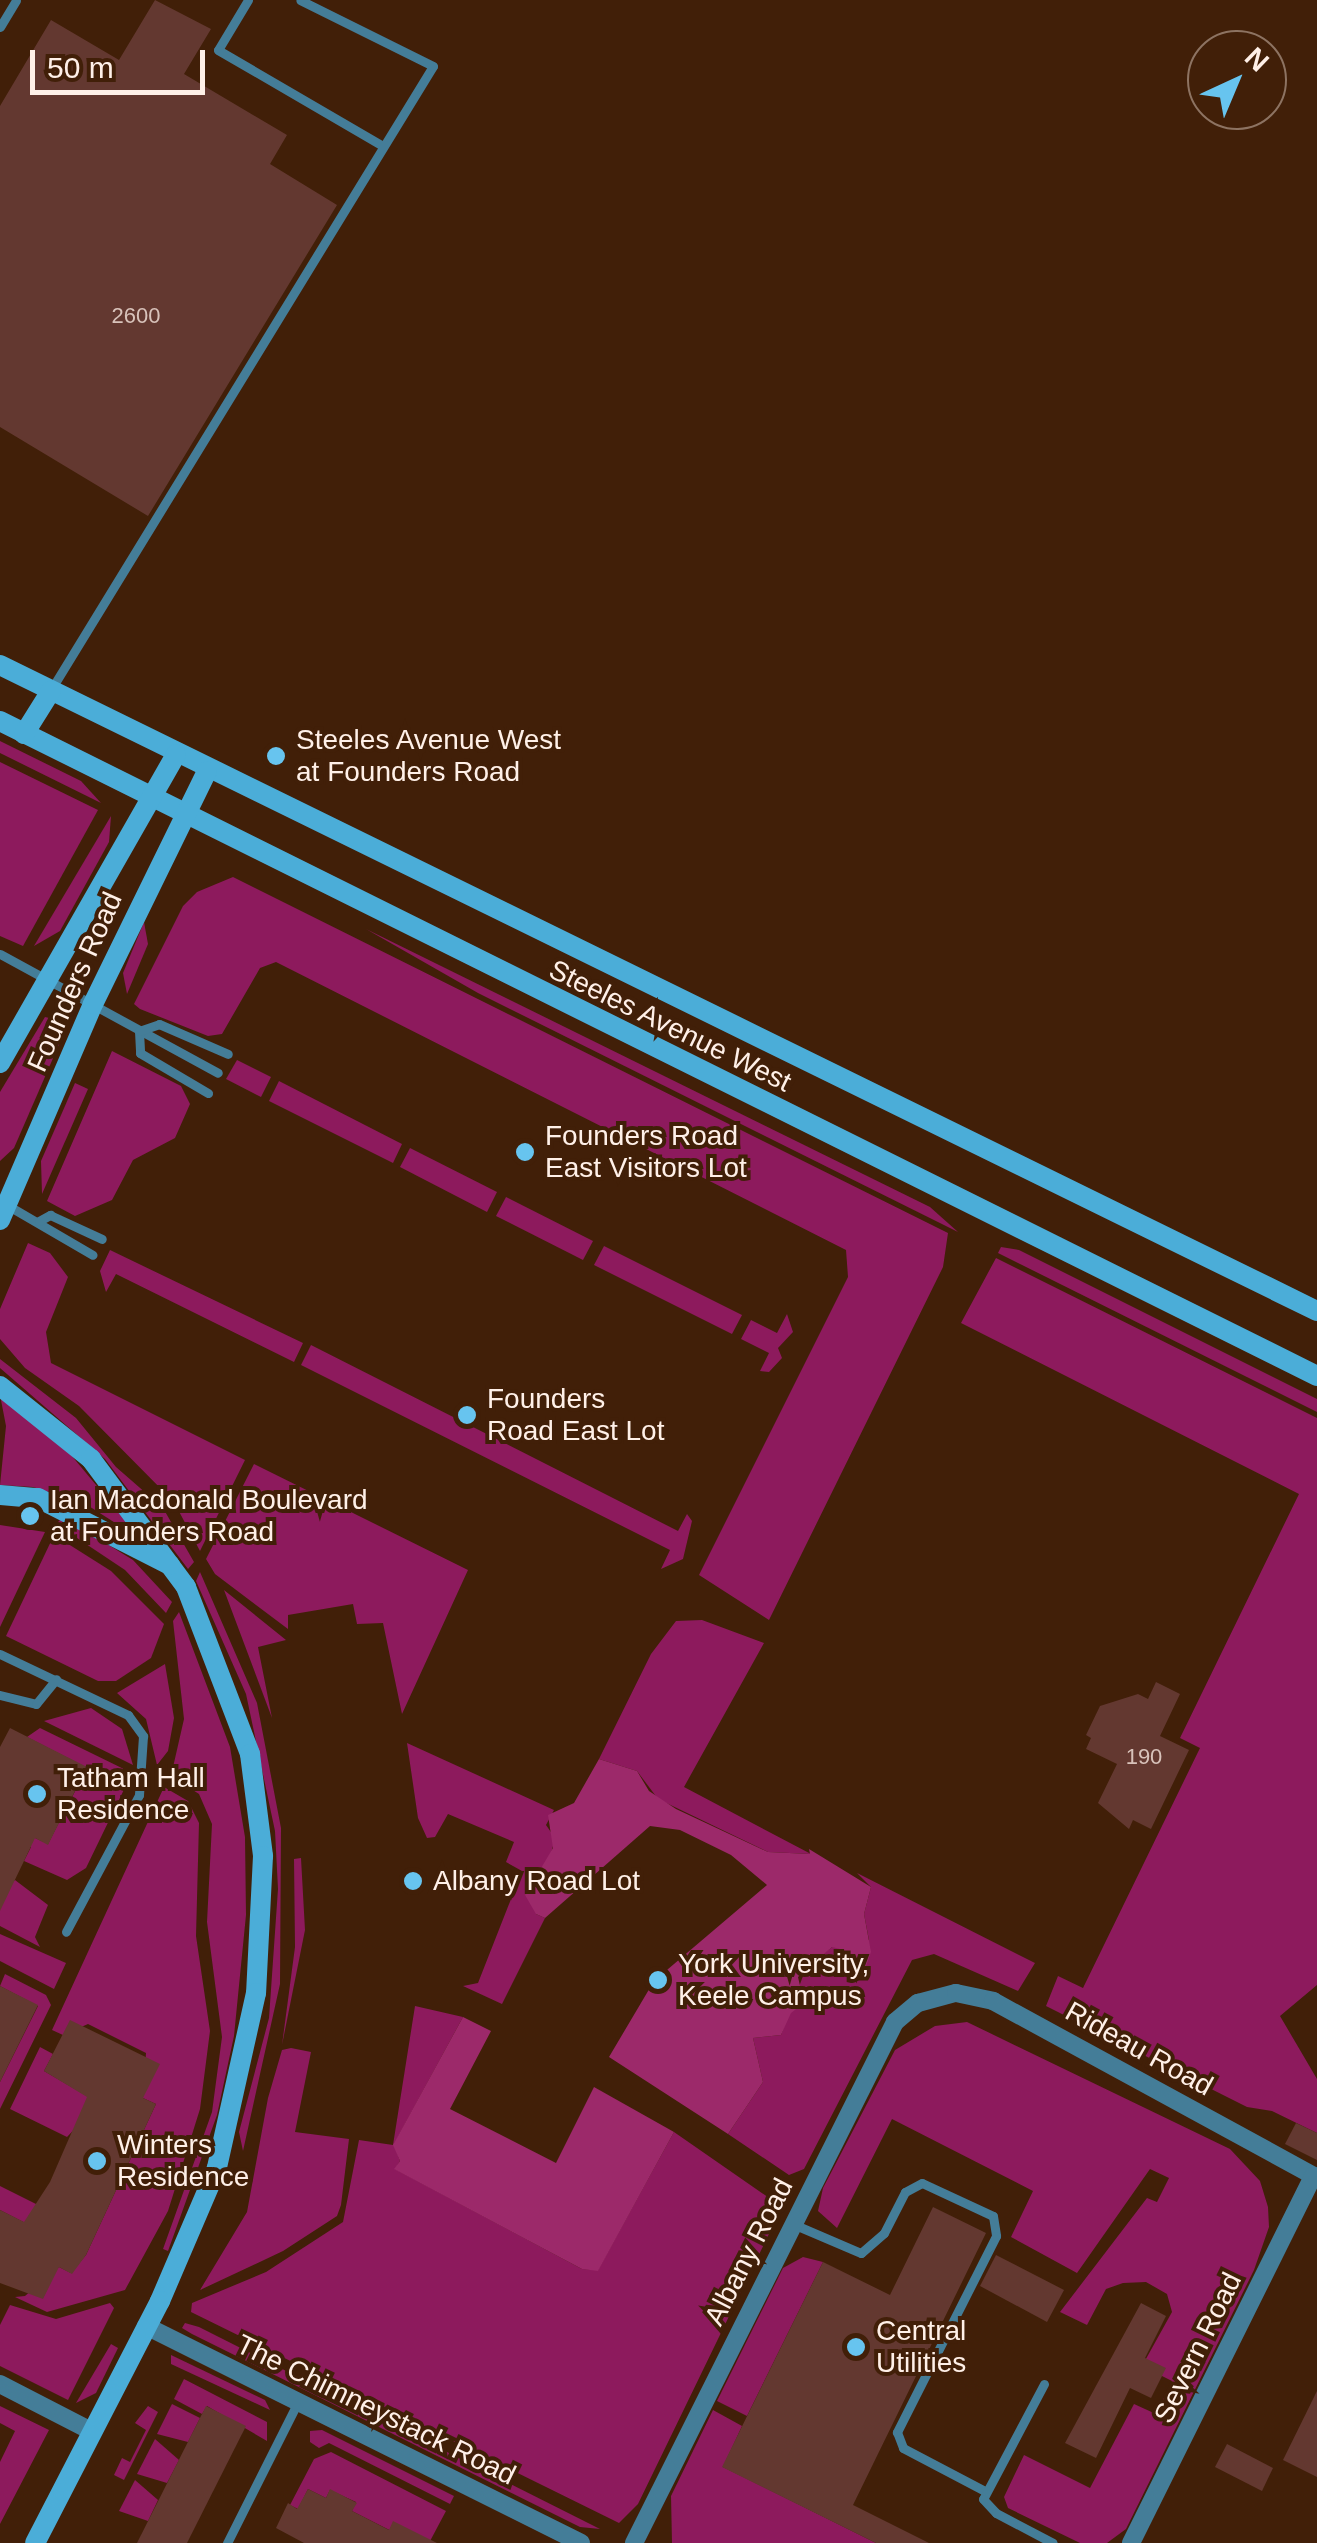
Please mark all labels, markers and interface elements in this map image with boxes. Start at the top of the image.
scale bar [35,30,210,92]
north arrow [1187,30,1287,130]
text: N [1239,41,1275,78]
text: 50 m [47,51,114,84]
house number: 2600 [112,303,160,329]
place label: Steeles Avenue West at Founders Road [296,723,563,789]
marker: Steeles Avenue West at Founders Road [265,745,287,767]
street label: Founders Road [20,887,130,1077]
street label: Steeles Avenue West [543,952,797,1100]
place label: Founders Road East Visitors Lot [545,1119,747,1185]
marker: Founders Road East Visitors Lot [514,1141,536,1163]
place label: Founders Road East Lot [487,1382,664,1448]
marker: Founders Road East Lot [456,1404,478,1426]
place label: Ian Macdonald Boulevard at Founders Road [50,1483,368,1549]
marker: Ian Macdonald Boulevard at Founders Road [19,1505,41,1527]
house number: 190 [1126,1744,1162,1770]
place label: Tatham Hall Residence [57,1761,205,1827]
marker: Tatham Hall Residence [26,1783,48,1805]
place label: Albany Road Lot [433,1864,640,1898]
marker: Albany Road Lot [402,1870,424,1892]
place label: York University, Keele Campus [678,1947,869,2013]
marker: York University, Keele Campus [647,1969,669,1991]
street label: Rideau Road [1059,1995,1219,2103]
place label: Winters Residence [117,2128,249,2194]
marker: Winters Residence [86,2150,108,2172]
street label: Albany Road [698,2173,800,2331]
street label: Severn Road [1147,2267,1249,2429]
place label: Central Utilities [876,2314,966,2380]
street label: The Chimneystack Road [231,2328,521,2492]
marker: Central Utilities [845,2336,867,2358]

